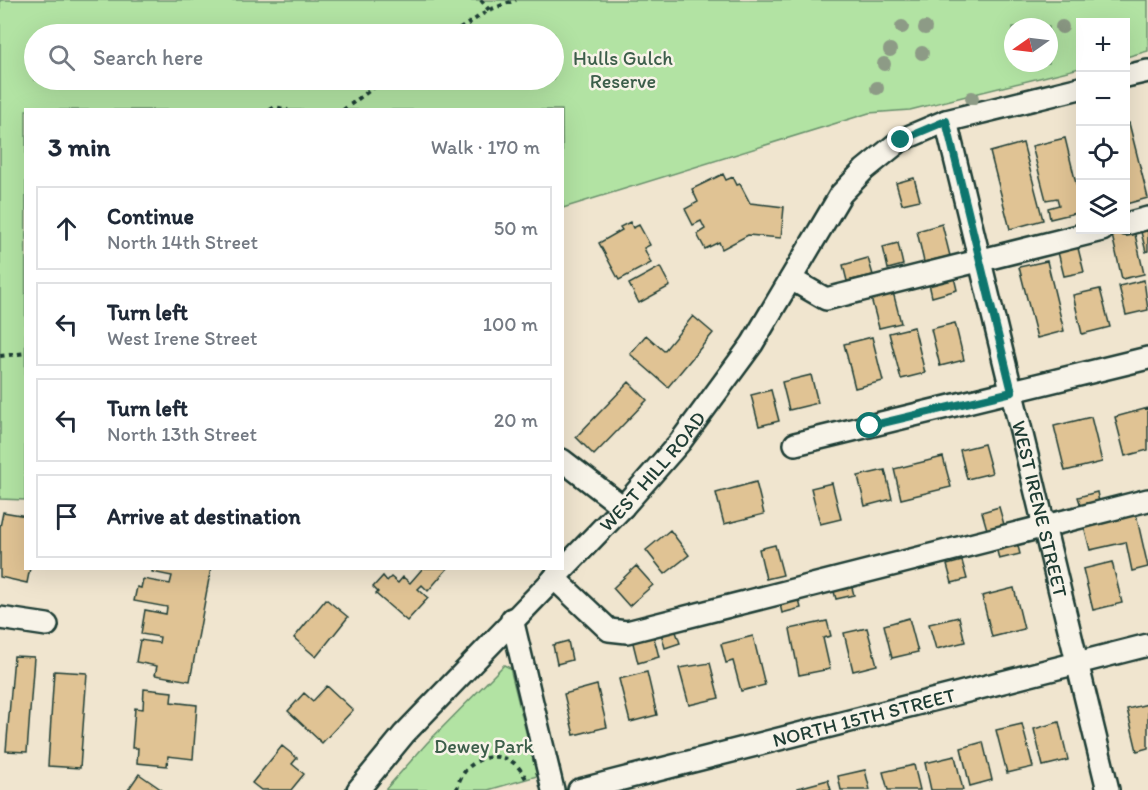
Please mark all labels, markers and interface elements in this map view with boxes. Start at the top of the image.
north arrow [1004,18,1058,72]
map controls [1076,18,1130,234]
button: + [1076,18,1130,72]
search box [24,24,564,90]
icon: search [45,41,78,74]
text: Search here [93,44,203,71]
park label: Hulls Gulch Reserve [573,46,673,93]
button: − [1076,72,1130,126]
route end [887,126,913,152]
button: locate [1076,126,1130,180]
text: 3 min [48,131,110,163]
text: Walk · 170 m [431,135,540,159]
button: layers [1076,180,1130,234]
text: Continue [107,203,194,230]
icon: ahead [50,212,83,245]
text: 50 m [494,216,538,240]
text: North 14th Street [107,230,258,254]
text: Turn left [107,299,188,326]
icon: left [50,308,83,341]
text: 100 m [483,312,538,336]
text: West Irene Street [107,326,257,350]
text: Turn left [107,395,188,422]
icon: left [50,404,83,437]
street label: WEST HILL ROAD [594,407,710,536]
text: 20 m [494,408,538,432]
route start [856,412,882,438]
street label: WEST IRENE STREET [1007,418,1073,600]
text: North 13th Street [107,422,257,446]
icon: arrive [50,500,83,533]
text: Arrive at destination [107,503,301,530]
street label: NORTH 15TH STREET [770,683,958,752]
park label: Dewey Park [434,734,535,758]

